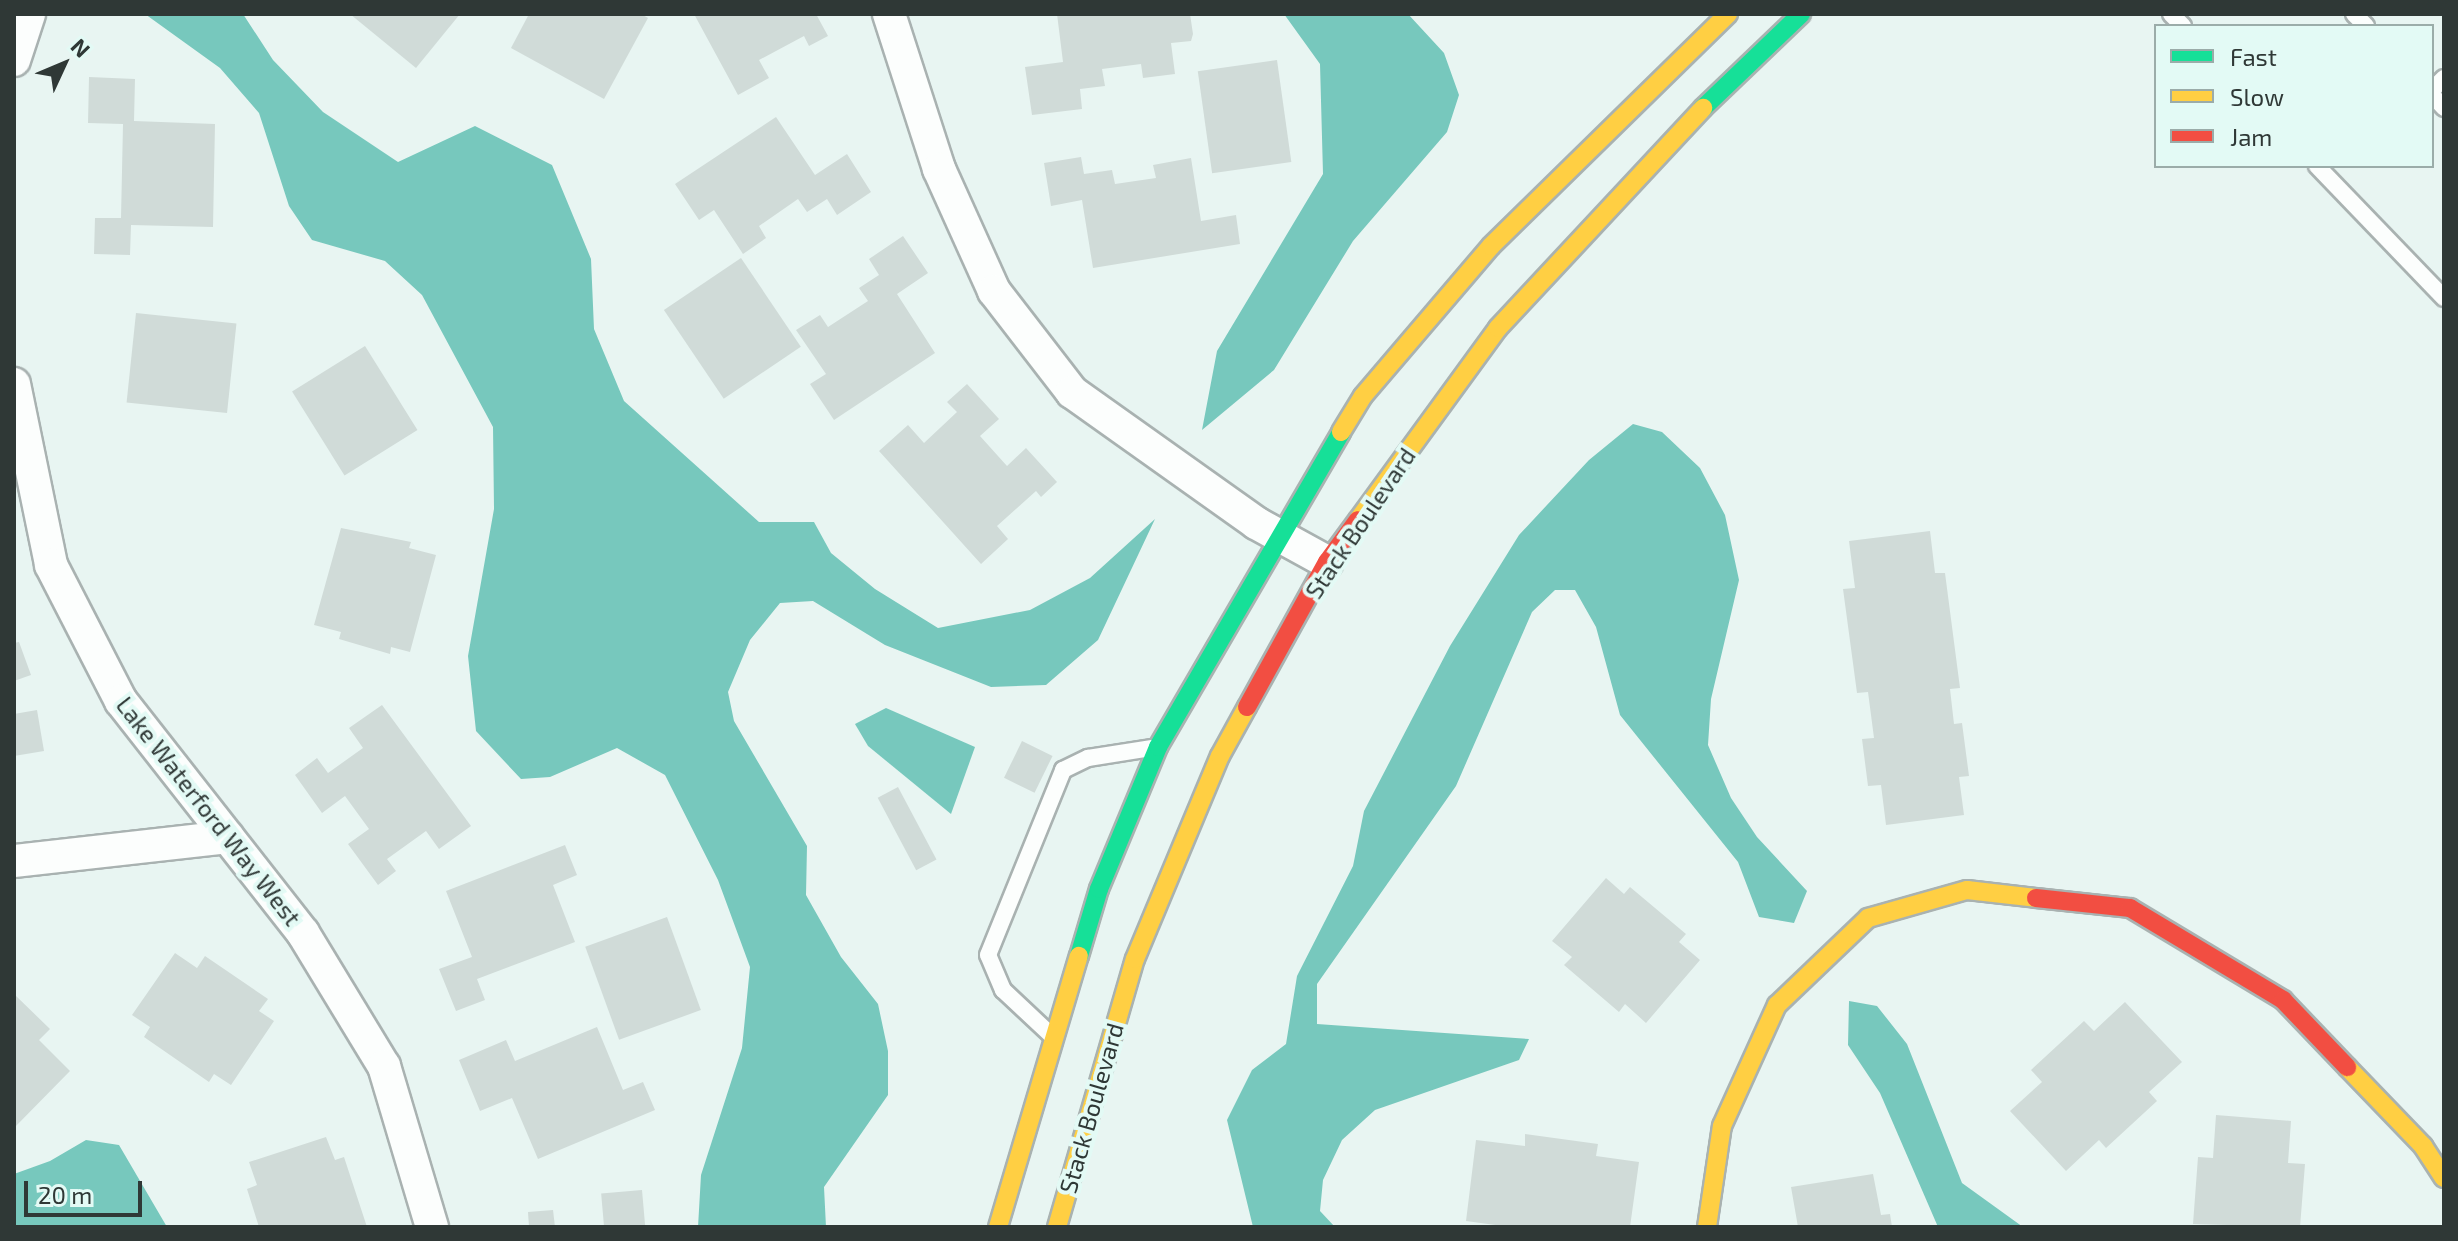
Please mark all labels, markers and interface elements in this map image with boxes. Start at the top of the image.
north arrow [24,24,104,104]
legend [2154,24,2434,168]
text: N [66,33,96,62]
text: Fast [2230,42,2277,71]
text: Slow [2230,82,2284,111]
text: Jam [2230,122,2272,151]
street label: Stack Boulevard [1299,442,1421,604]
street label: Lake Waterford Way West [110,690,308,932]
street label: Stack Boulevard [1053,1019,1129,1197]
scale bar [28,1165,146,1215]
text: 20 m [38,1180,92,1209]

